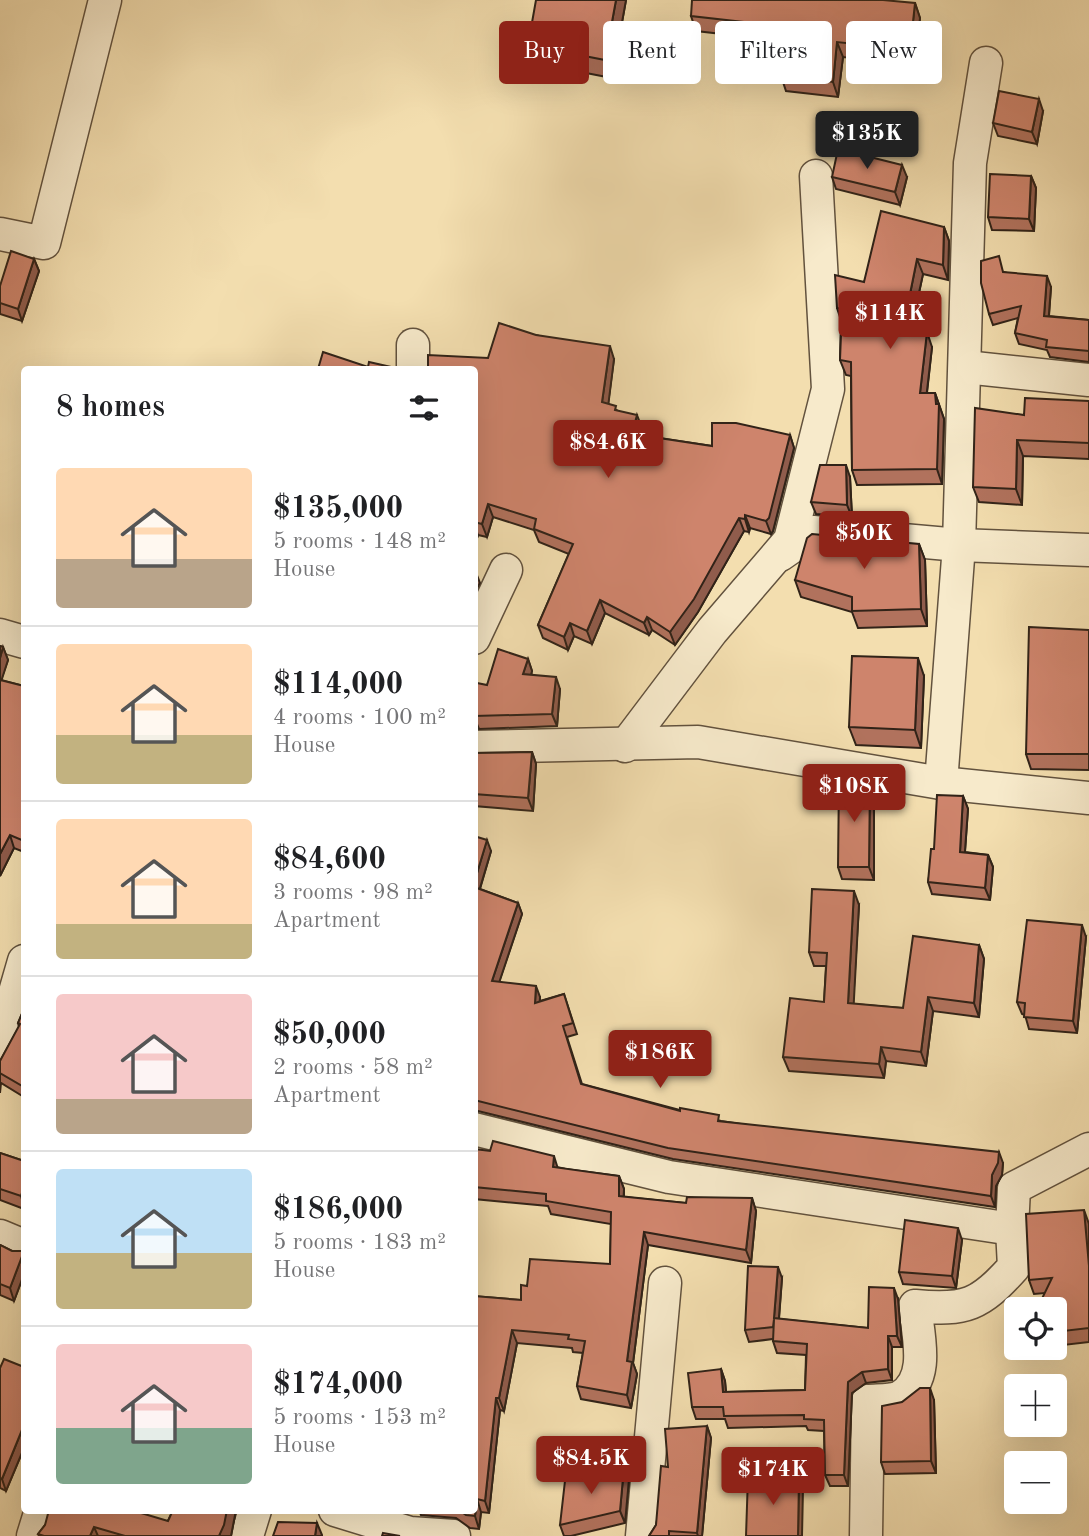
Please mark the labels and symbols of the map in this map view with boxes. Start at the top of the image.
pin: $135K [818,111,916,171]
pin: $114K [841,292,939,351]
pin: $84.6K [551,420,665,480]
pin: $50K [823,512,905,571]
pin: $108K [805,764,903,824]
pin: $186K [611,1030,709,1090]
pin: $84.5K [534,1436,648,1496]
pin: $174K [724,1448,822,1507]

